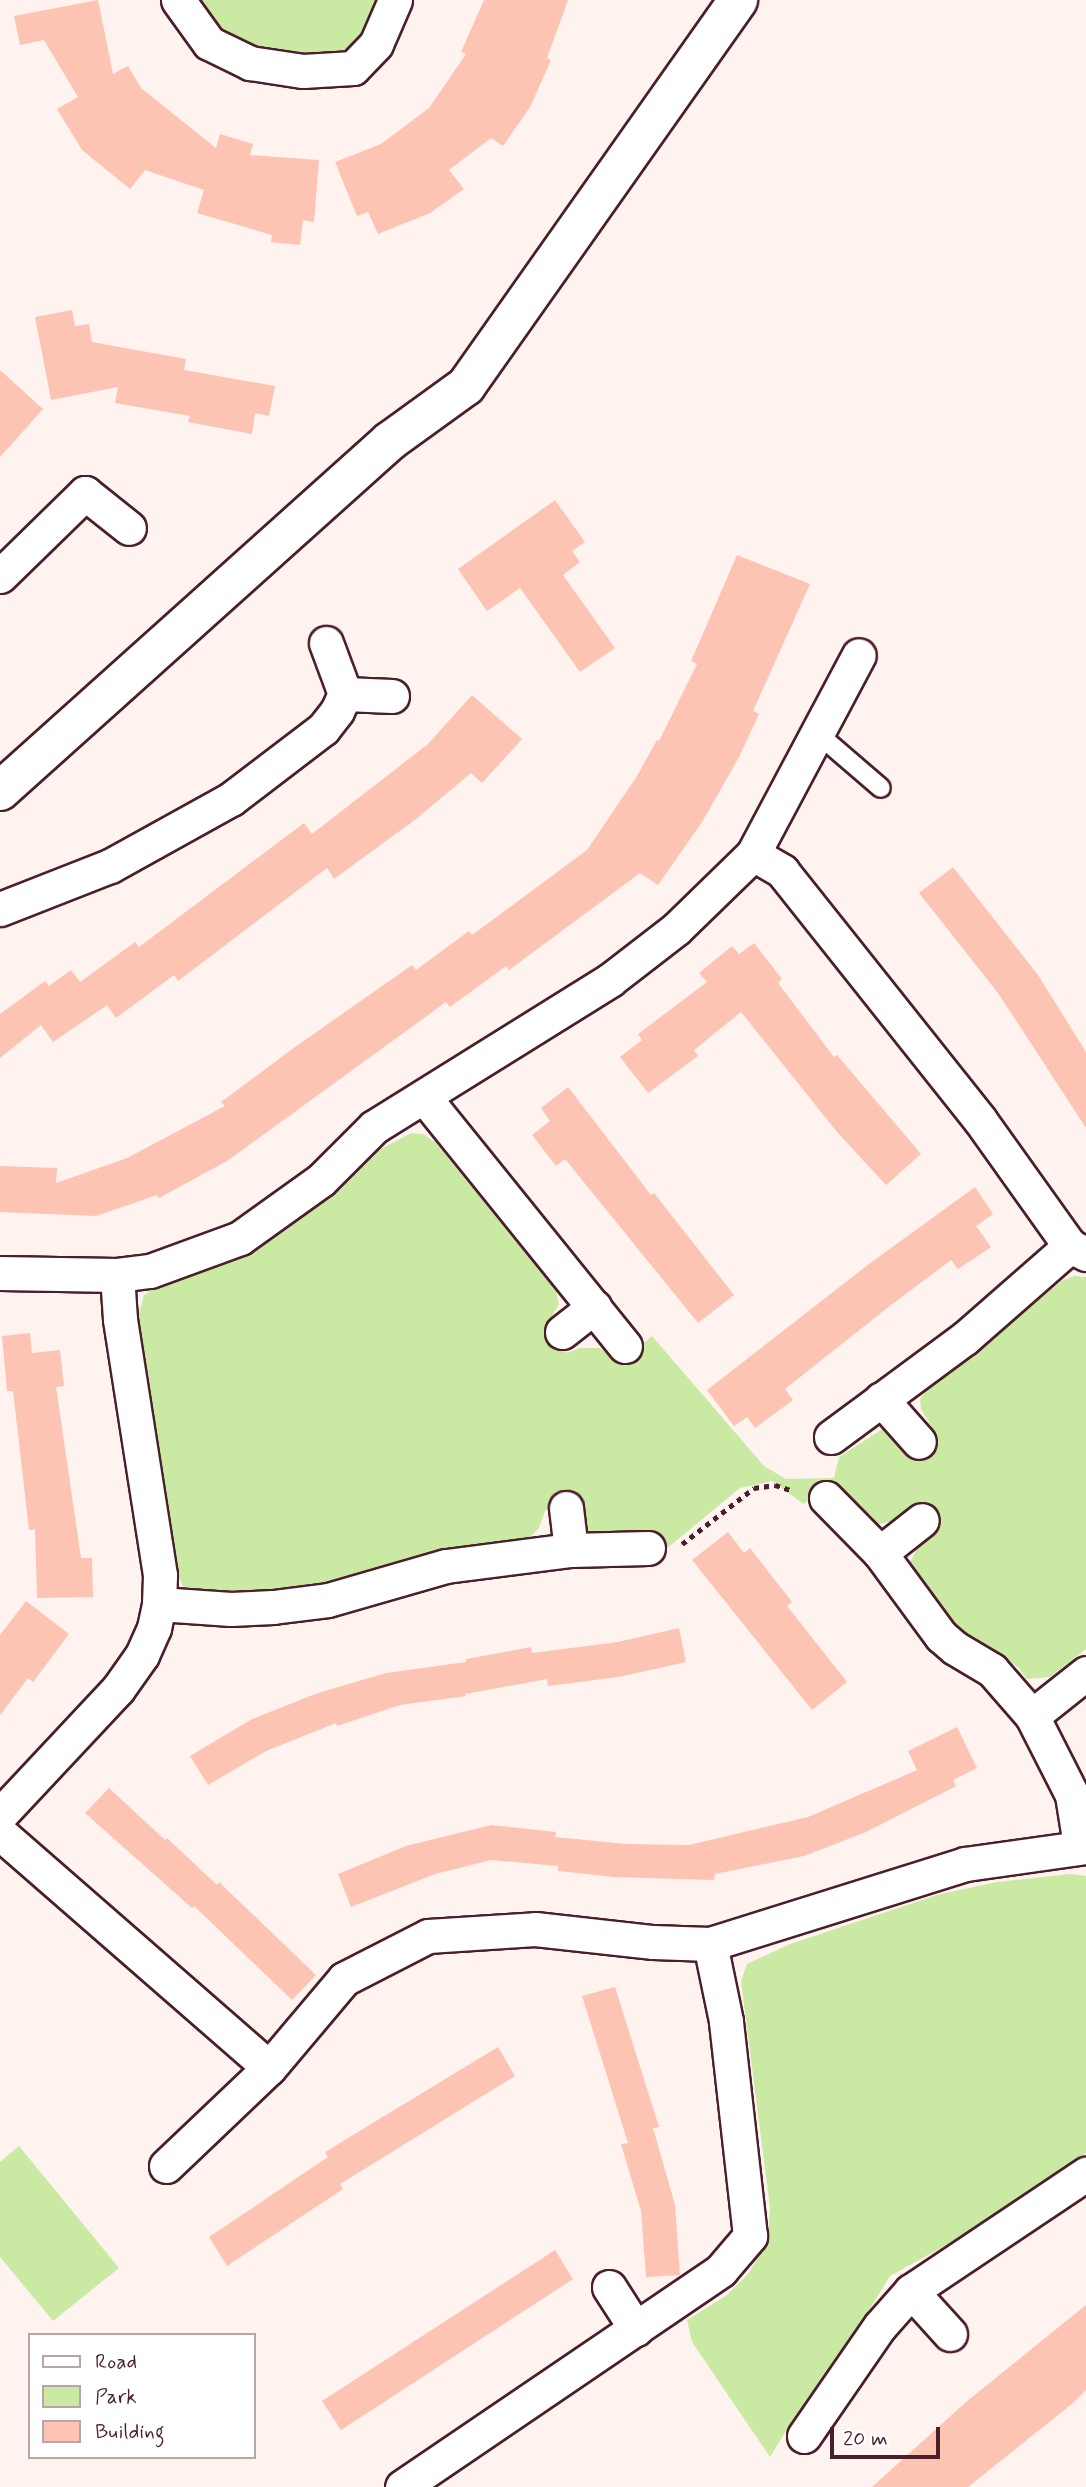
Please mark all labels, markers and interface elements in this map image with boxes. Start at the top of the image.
legend [28,2333,256,2459]
text: Road [95,2348,137,2376]
text: Park [95,2383,137,2411]
scale bar [834,2414,944,2458]
text: Building [95,2418,165,2446]
text: 20 m [843,2425,888,2453]

